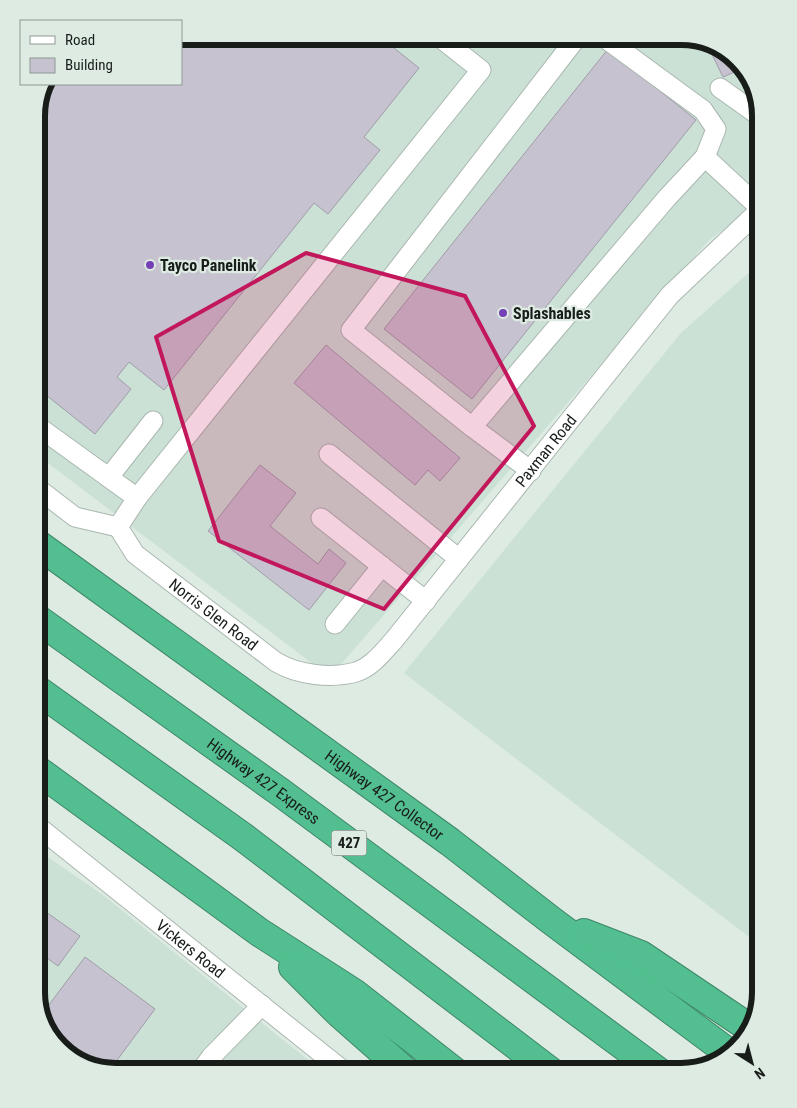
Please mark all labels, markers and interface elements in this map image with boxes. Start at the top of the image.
legend [20,20,182,85]
text: Road [65,31,95,49]
text: Building [65,56,113,74]
place label: Tayco Panelink [160,256,257,275]
marker: Tayco Panelink [144,259,156,271]
place label: Splashables [513,304,591,323]
marker: Splashables [497,307,509,319]
street label: Paxman Road [511,411,580,490]
street label: Norris Glen Road [166,574,262,654]
street label: Highway 427 Express [204,734,324,828]
street label: Highway 427 Collector [322,746,448,844]
road number: 427 [332,830,366,856]
street label: Vickers Road [152,915,229,982]
north arrow [727,1038,777,1088]
text: N [751,1065,768,1083]

